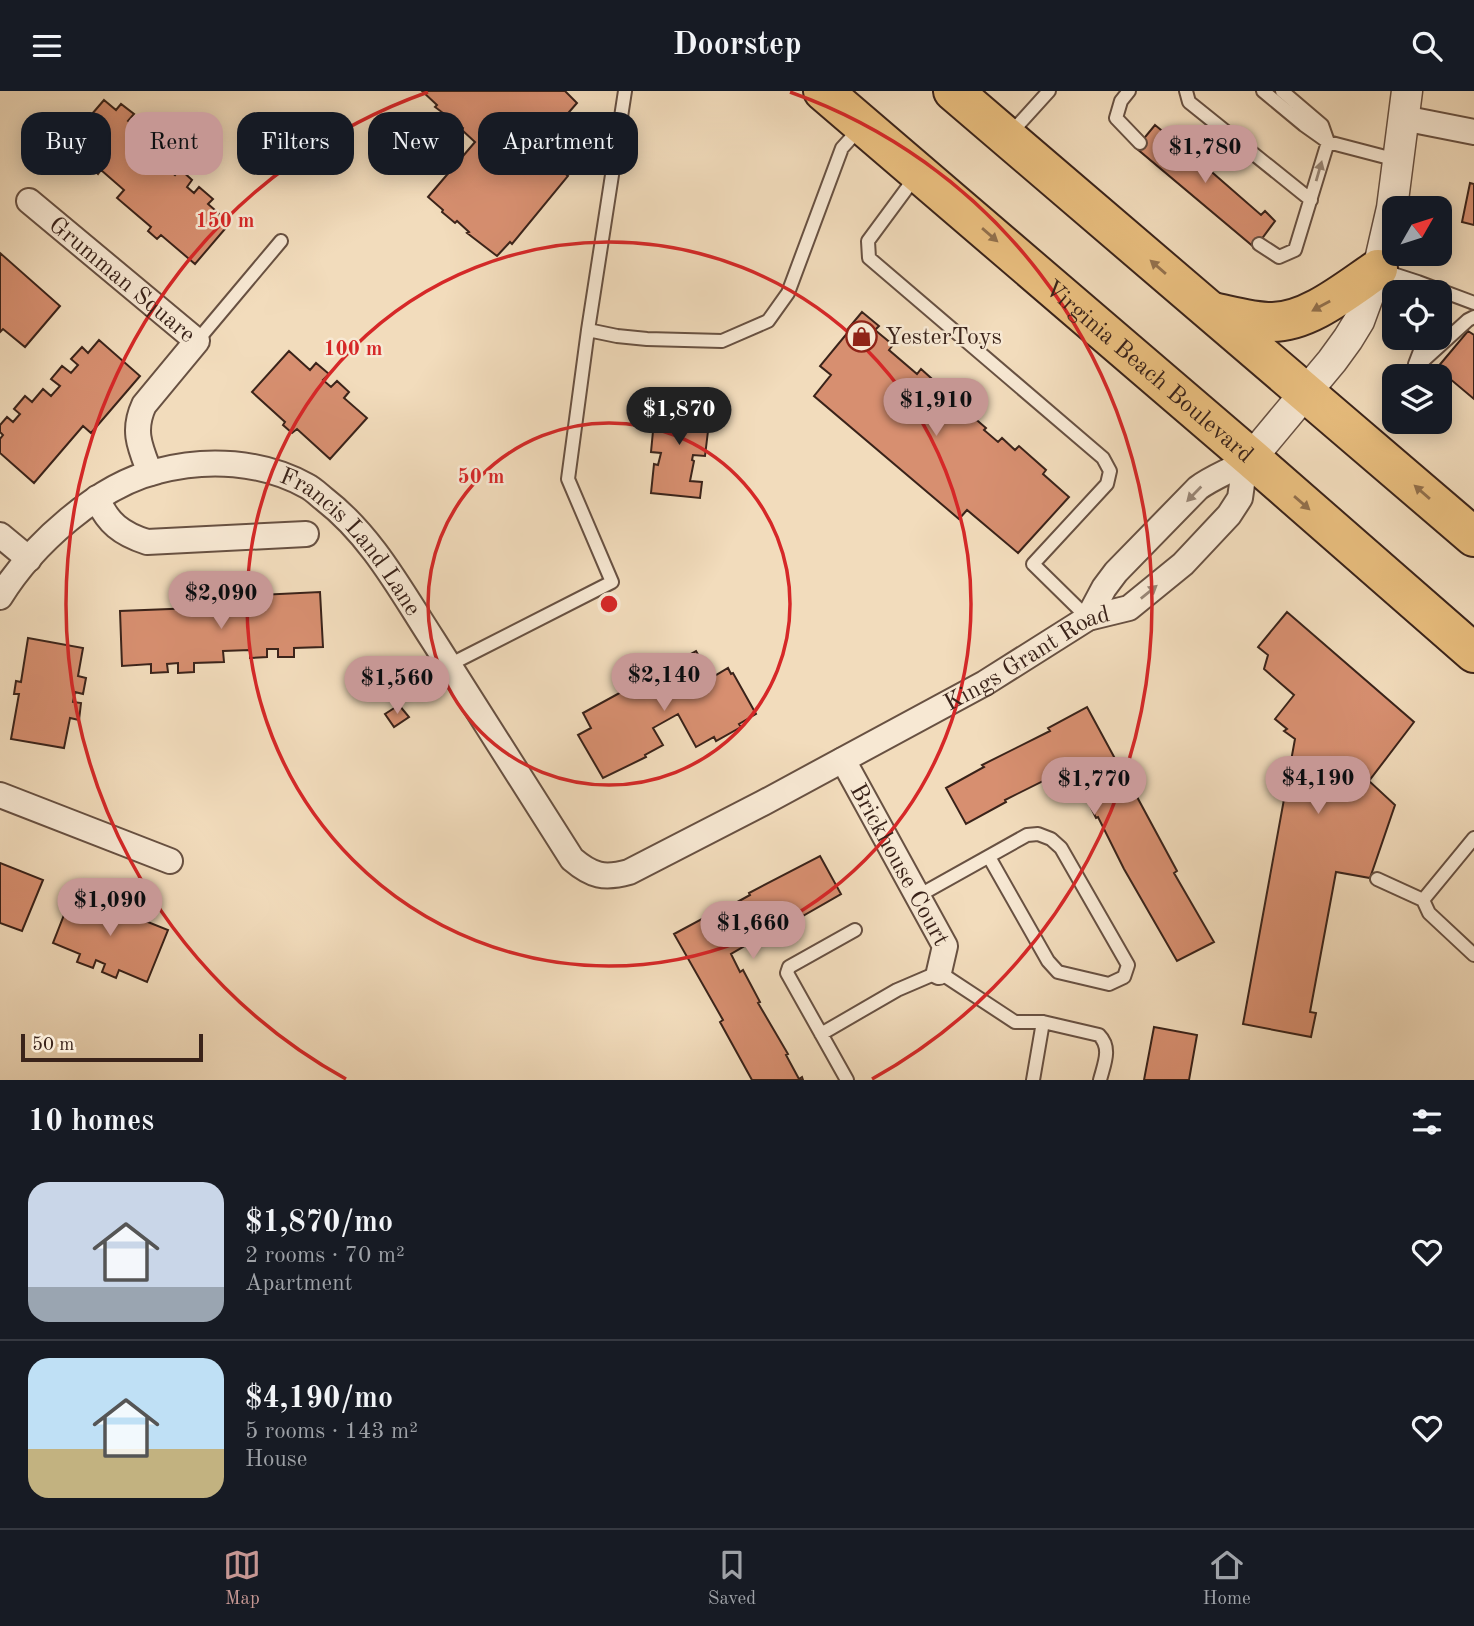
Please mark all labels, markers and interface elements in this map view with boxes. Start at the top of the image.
icon: menu [28,27,66,65]
icon: search [1408,27,1446,65]
text: Doorstep [672,30,802,62]
chip: Buy [21,112,111,175]
chip: Rent [125,112,223,175]
chip: Filters [237,112,354,175]
chip: New [368,112,464,175]
chip: Apartment [478,112,638,175]
pin: $1,780 [1148,125,1262,185]
text: $1,780 [1168,136,1242,159]
one-way arrow [1315,160,1325,181]
north arrow [1382,196,1452,266]
map controls [1382,196,1452,434]
text: 150 m [195,211,255,232]
street label: Grumman Square [44,213,199,348]
one-way arrow [982,227,999,242]
one-way arrow [1150,260,1167,275]
street label: Virginia Beach Boulevard [1039,277,1257,468]
button: locate [1382,280,1452,350]
one-way arrow [1311,300,1330,312]
shop icon: YesterToys [845,319,879,353]
place label: YesterToys [885,326,1002,350]
text: 100 m [323,339,383,360]
button: layers [1382,364,1452,434]
pin: $1,910 [879,379,993,438]
pin: $1,870 [622,387,736,447]
text: $1,910 [899,389,973,412]
text: $1,870 [642,398,716,421]
street label: Francis Land Lane [276,465,424,621]
text: 50 m [457,467,505,488]
one-way arrow [1413,484,1431,500]
one-way arrow [1185,485,1202,502]
one-way arrow [1293,494,1310,510]
pin: $2,090 [164,571,278,631]
text: $2,090 [184,582,258,605]
one-way arrow [1140,584,1158,599]
centre of rings [597,592,621,616]
street label: Kings Grant Road [941,603,1112,717]
pin: $2,140 [607,653,721,713]
pin: $1,560 [340,657,454,716]
text: $2,140 [627,664,701,687]
text: $1,560 [360,667,434,690]
pin: $1,770 [1037,757,1151,817]
pin: $4,190 [1261,757,1375,816]
text: $4,190 [1281,767,1355,790]
text: $1,770 [1057,768,1131,791]
street label: Brickhouse Court [844,780,952,950]
pin: $1,090 [53,879,167,938]
text: $1,090 [73,889,147,912]
pin: $1,660 [696,901,810,961]
text: $1,660 [716,912,790,935]
scale bar [21,1031,203,1063]
text: 50 m [32,1036,74,1055]
icon: filters [1408,1103,1446,1141]
text: 10 homes [28,1107,154,1137]
text: $1,870/mo [245,1208,393,1238]
icon: home [84,1210,168,1294]
icon: heart [1408,1233,1446,1271]
text: 2 rooms · 70 m² [245,1244,405,1267]
text: Apartment [245,1272,353,1295]
text: $4,190/mo [245,1384,393,1414]
icon: home [84,1386,168,1470]
icon: heart [1408,1409,1446,1447]
text: 5 rooms · 143 m² [245,1420,418,1443]
text: House [245,1448,307,1471]
tab: Map [223,1546,261,1611]
tab: Saved [708,1546,756,1611]
tab: Home [1203,1546,1251,1611]

